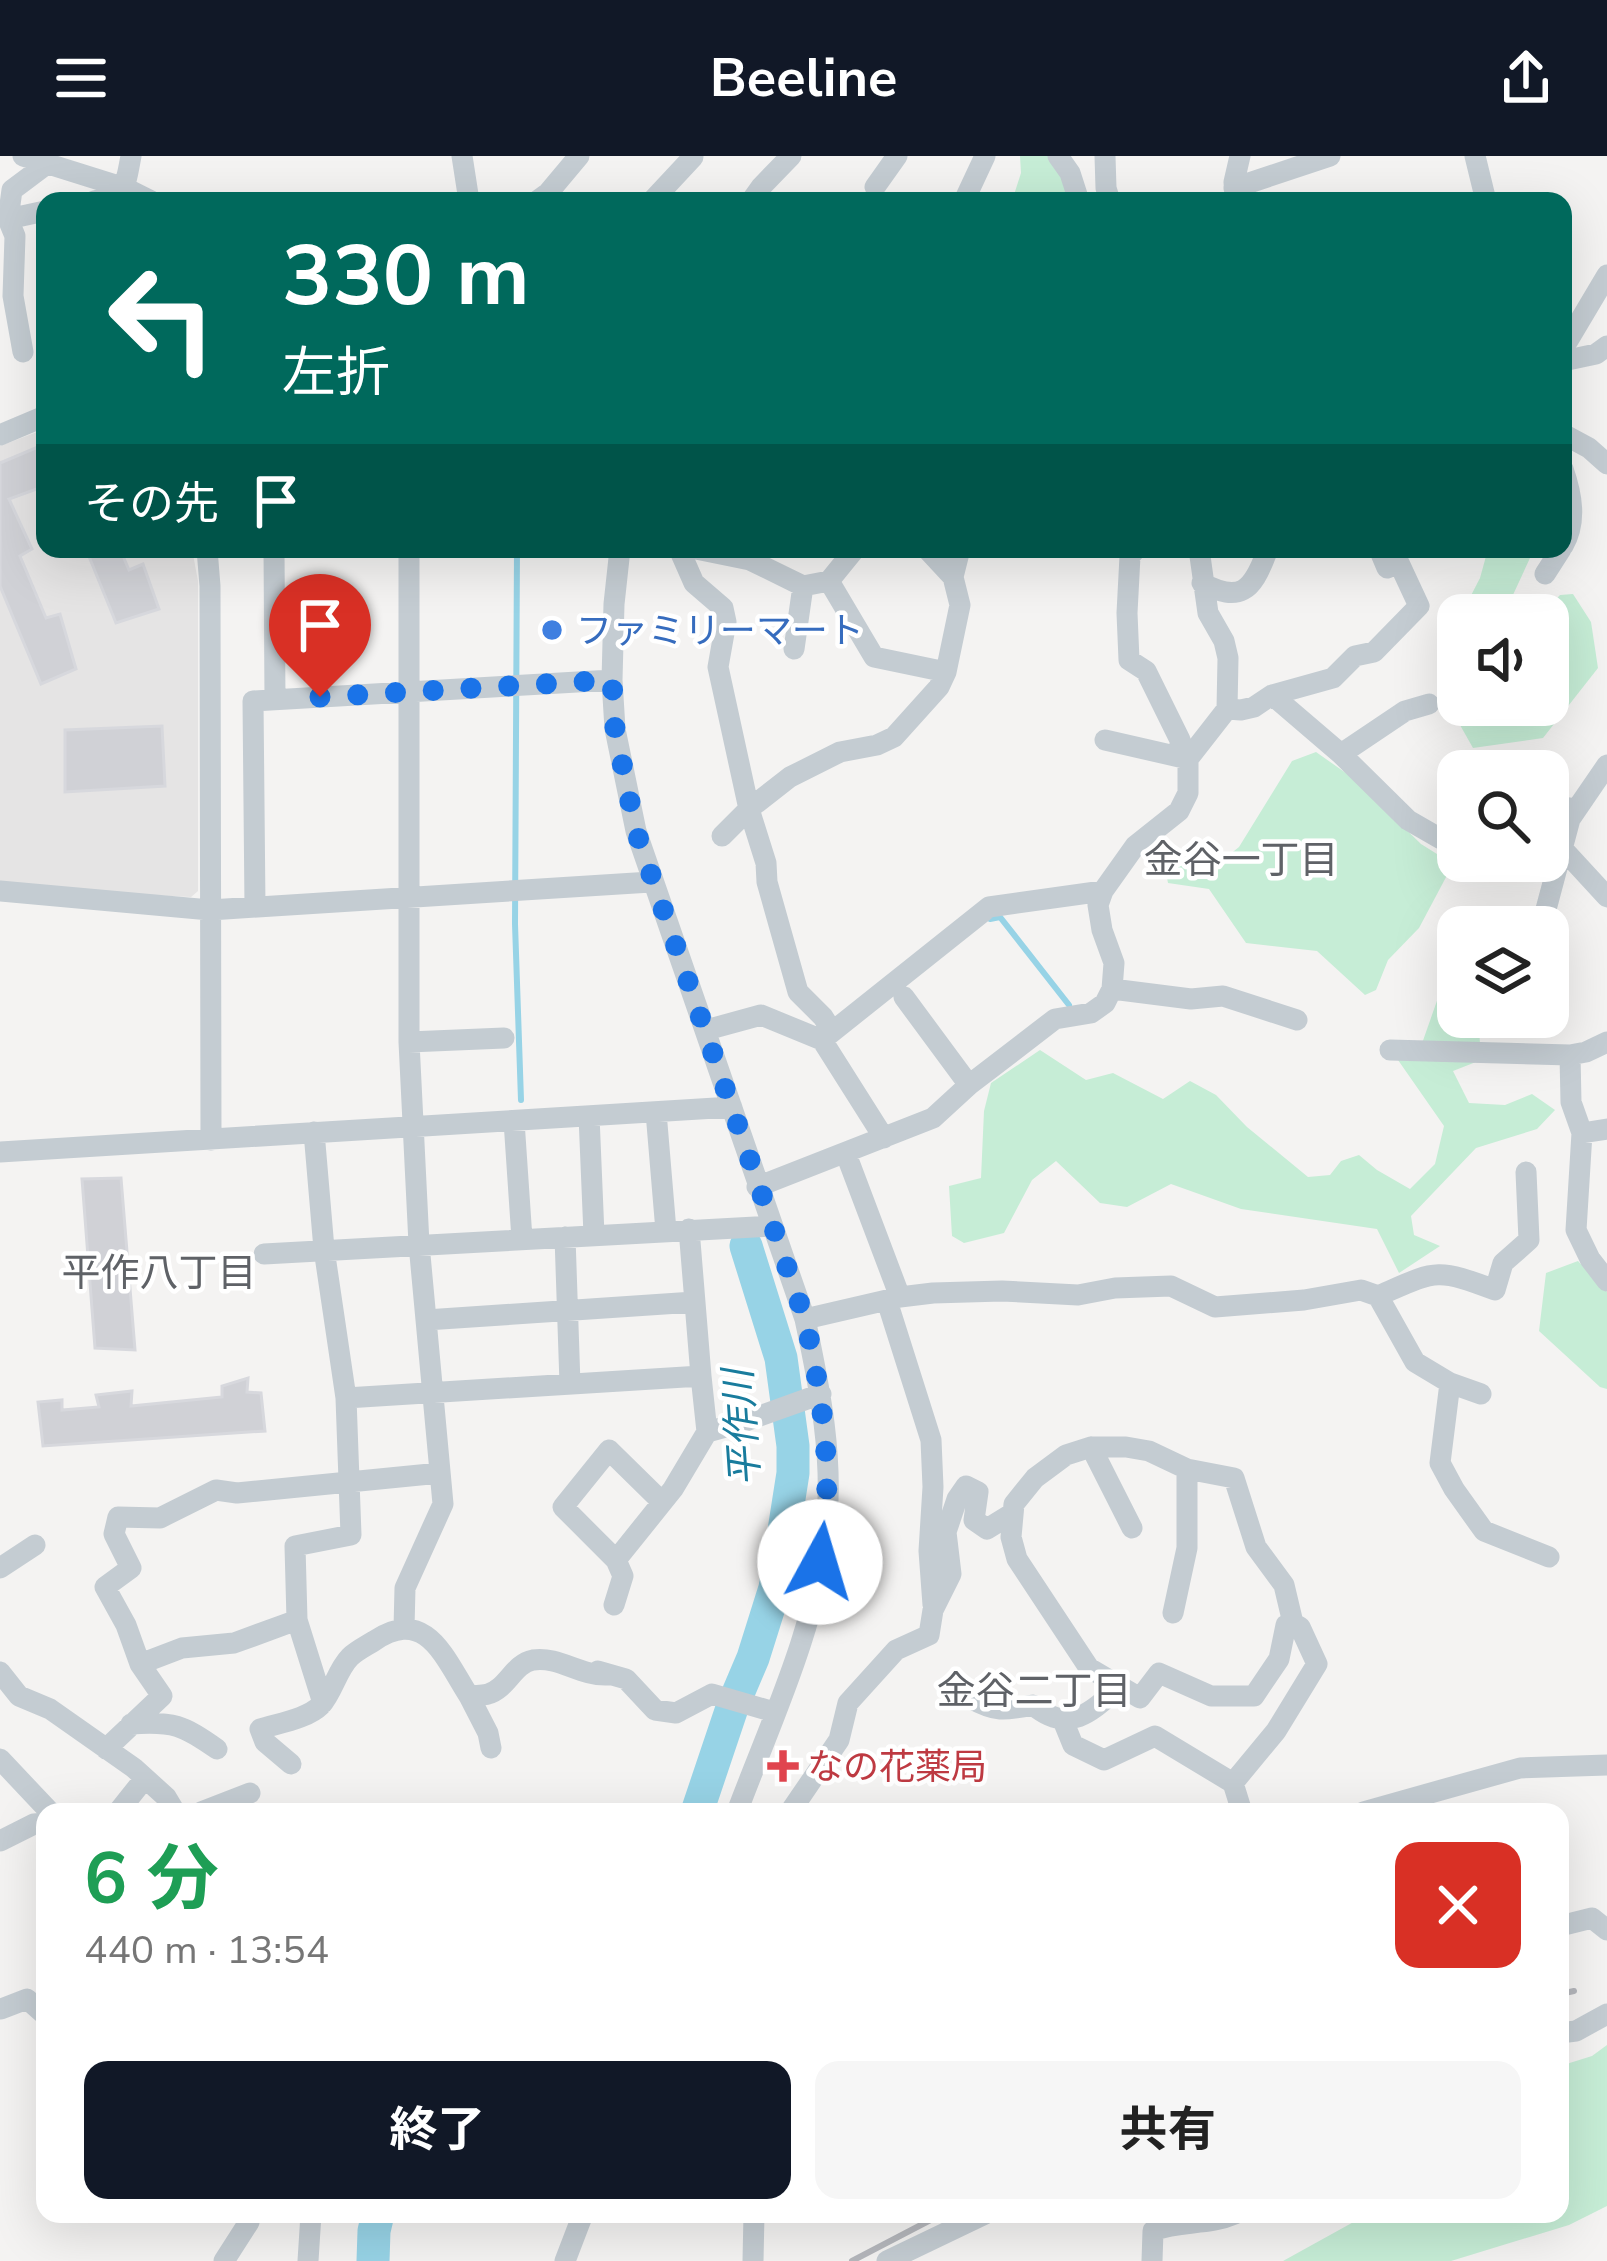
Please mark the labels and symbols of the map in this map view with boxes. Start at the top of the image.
pin [269,574,371,697]
place label: ファミリーマート [576,607,864,656]
marker: ファミリーマート [539,617,565,643]
district label: 金谷一丁目 [1143,834,1339,887]
district label: 平作八丁目 [61,1247,257,1300]
water label: 平作川 [712,1364,773,1488]
position arrow [757,1499,883,1625]
district label: 金谷二丁目 [936,1665,1132,1718]
place label: なの花薬局 [807,1743,987,1792]
marker: なの花薬局 [770,1753,796,1779]

